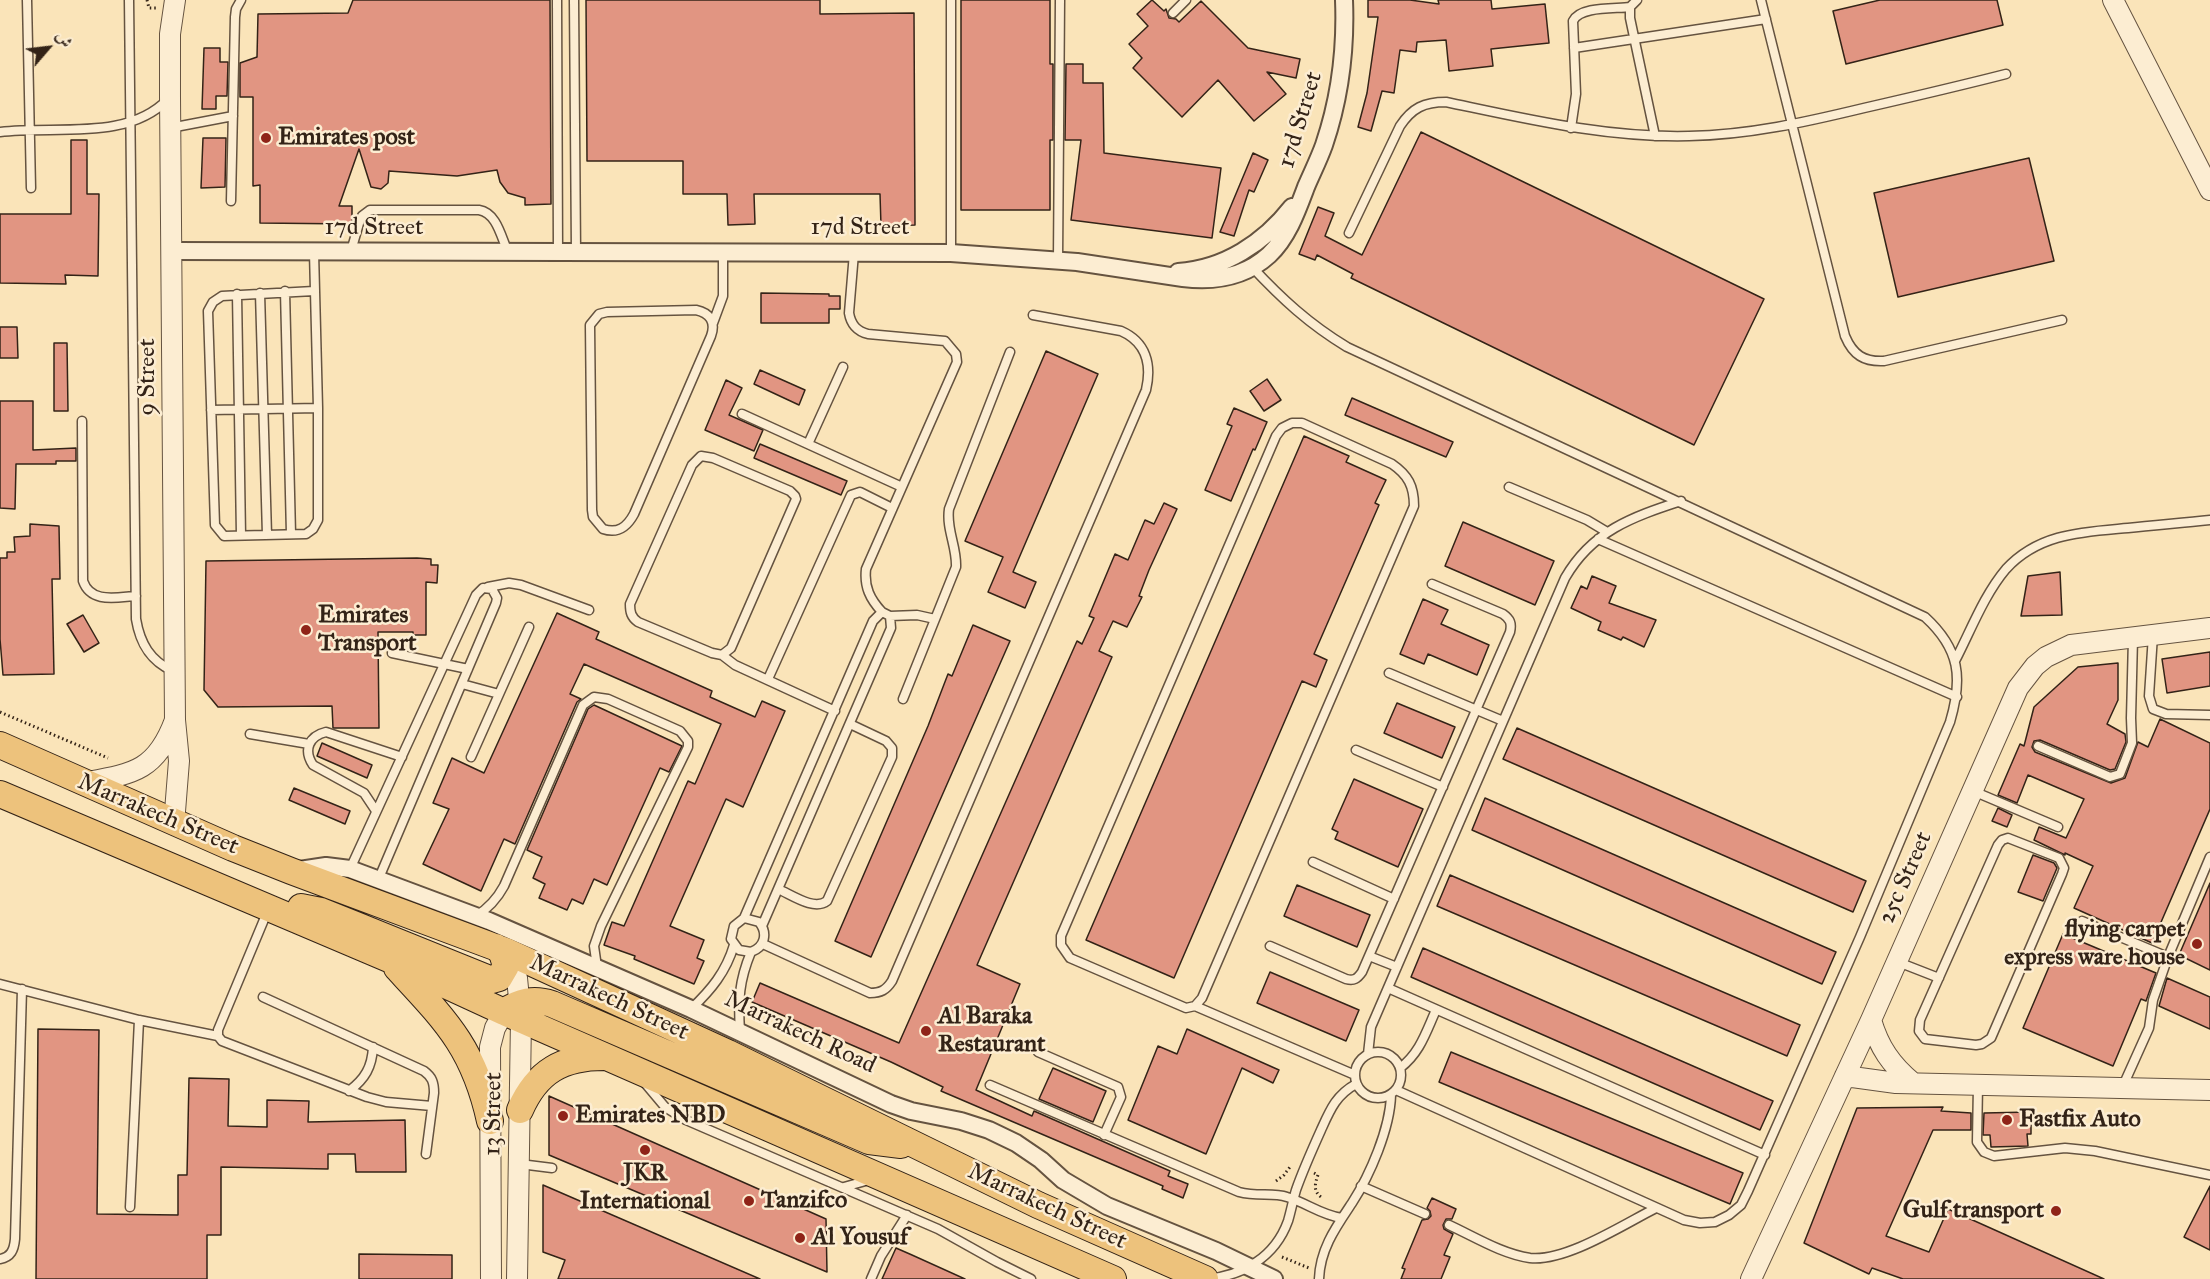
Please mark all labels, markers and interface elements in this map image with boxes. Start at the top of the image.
north arrow [18,18,78,78]
text: ش [52,28,76,51]
street label: 17d Street [1273,68,1329,172]
place label: Emirates post [278,124,415,152]
marker: Emirates post [259,131,273,145]
street label: 17d Street [324,214,424,242]
street label: 17d Street [810,214,910,242]
street label: 9 Street [134,338,162,416]
place label: Emirates Transport [318,602,416,658]
marker: Emirates Transport [299,623,313,637]
street label: Marrakech Street [73,768,243,862]
street label: 25c Street [1873,828,1939,928]
place label: flying carpet express ware house [2004,916,2185,972]
marker: flying carpet express ware house [2190,937,2204,951]
street label: Marrakech Street [525,949,693,1047]
street label: Marrakech Road [720,985,880,1081]
place label: Al Baraka Restaurant [938,1003,1045,1059]
marker: Al Baraka Restaurant [919,1024,933,1038]
street label: 13 Street [479,1072,509,1156]
place label: Emirates NBD [575,1102,725,1130]
place label: Fastfix Auto [2019,1106,2141,1134]
marker: Emirates NBD [556,1109,570,1123]
marker: Fastfix Auto [2000,1113,2014,1127]
marker: JKR International [638,1143,652,1157]
street label: Marrakech Street [963,1158,1131,1256]
place label: JKR International [580,1160,710,1216]
place label: Tanzifco [761,1187,847,1215]
marker: Tanzifco [742,1194,756,1208]
place label: Gulf transport [1903,1197,2044,1225]
marker: Gulf transport [2049,1204,2063,1218]
place label: Al Yousuf [812,1224,908,1252]
marker: Al Yousuf [793,1231,807,1245]

